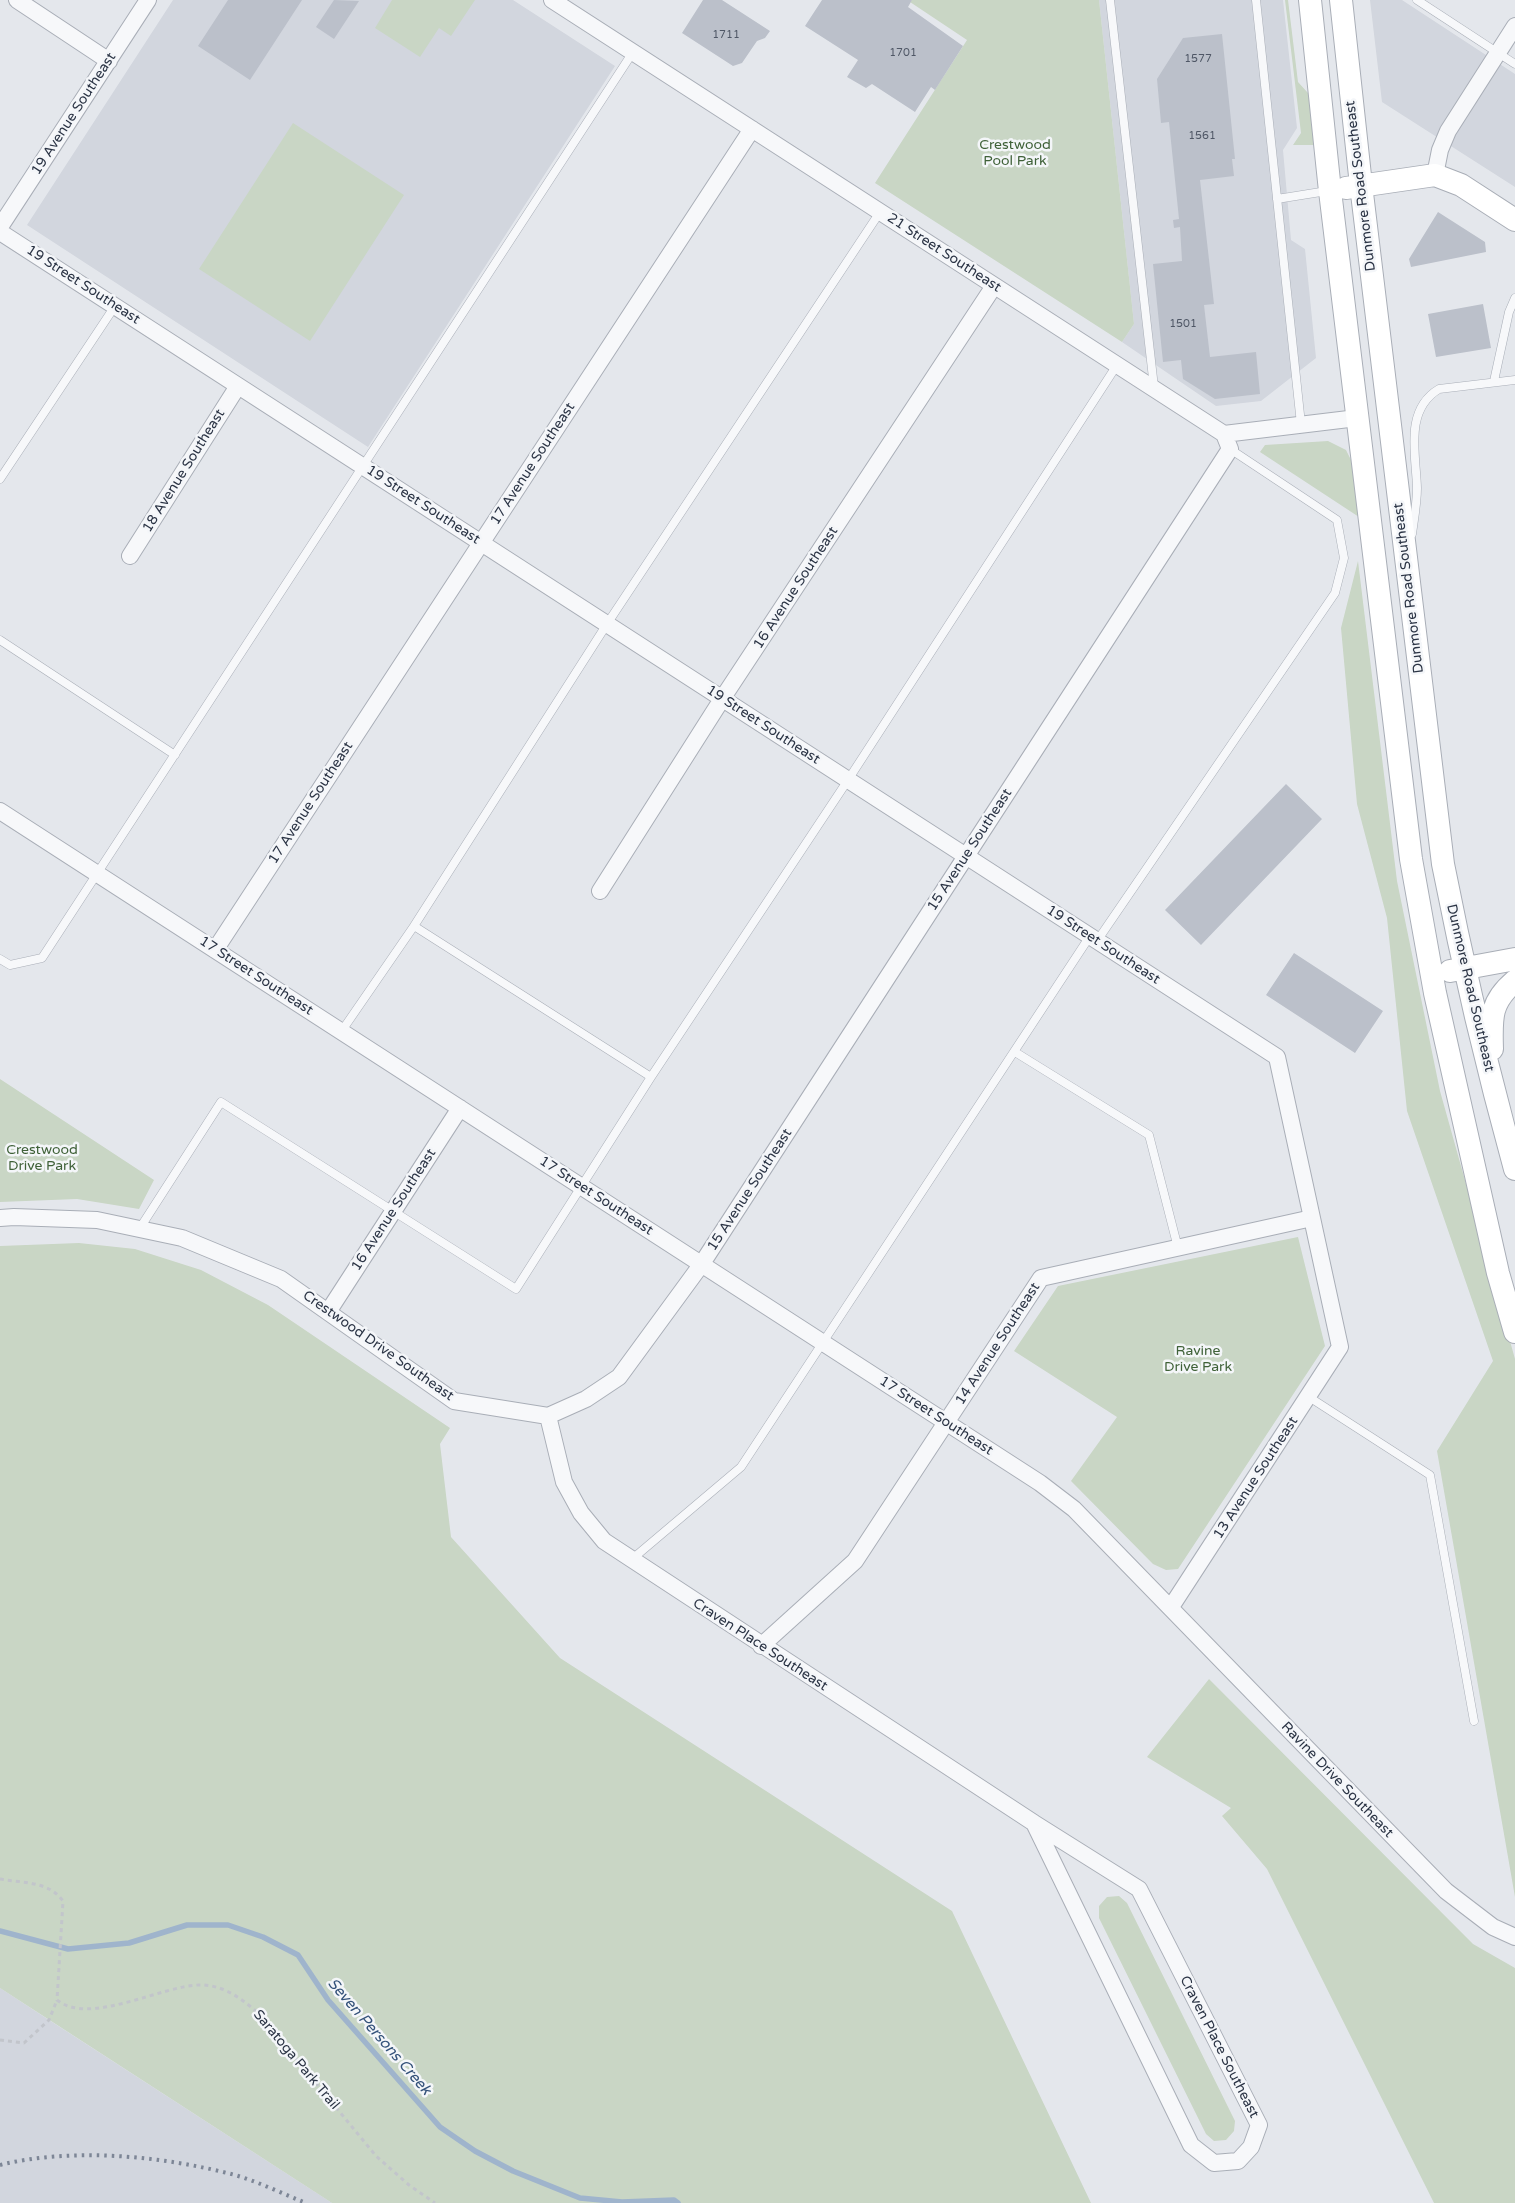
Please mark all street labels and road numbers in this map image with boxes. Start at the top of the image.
street label: 19 Avenue Southeast [28,50,120,178]
street label: Dunmore Road Southeast [1342,100,1380,272]
street label: 21 Street Southeast [884,210,1004,296]
street label: 19 Street Southeast [23,242,143,328]
street label: 17 Avenue Southeast [487,400,579,528]
street label: 18 Avenue Southeast [139,406,229,536]
street label: 19 Street Southeast [363,462,483,548]
street label: Dunmore Road Southeast [1390,502,1428,674]
street label: 16 Avenue Southeast [750,524,842,652]
street label: 19 Street Southeast [703,682,823,768]
street label: 17 Avenue Southeast [265,739,357,867]
street label: 15 Avenue Southeast [924,786,1016,914]
street label: 19 Street Southeast [1043,902,1163,988]
street label: Dunmore Road Southeast [1443,902,1497,1074]
street label: 17 Street Southeast [196,933,316,1019]
street label: 15 Avenue Southeast [704,1126,796,1254]
street label: 16 Avenue Southeast [348,1146,440,1274]
street label: 17 Street Southeast [536,1153,656,1239]
street label: 14 Avenue Southeast [952,1280,1044,1408]
street label: Crestwood Drive Southeast [299,1287,457,1405]
street label: 17 Street Southeast [876,1373,996,1459]
street label: 13 Avenue Southeast [1210,1414,1302,1542]
street label: Craven Place Southeast [690,1595,830,1695]
street label: Ravine Drive Southeast [1277,1719,1397,1841]
street label: Craven Place Southeast [1176,1973,1262,2121]
street label: Saratoga Park Trail [249,2007,343,2113]

